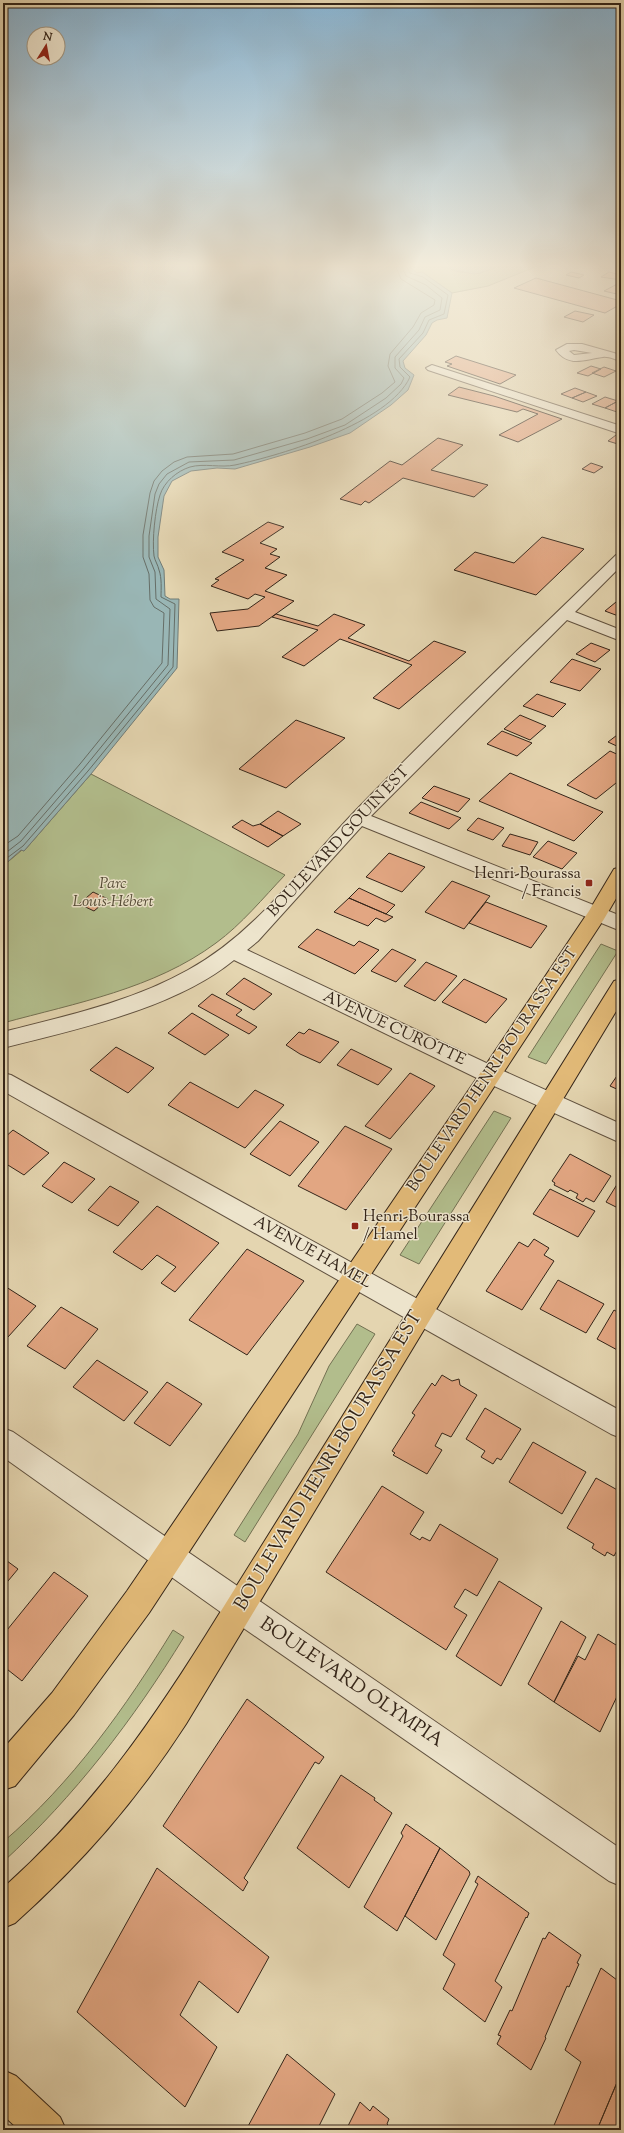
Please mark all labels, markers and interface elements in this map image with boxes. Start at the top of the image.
north arrow [26,26,66,66]
text: N [41,28,54,46]
street label: BOULEVARD GOUIN EST [263,761,415,923]
place label: Henri-Bourassa / Francis [474,863,582,904]
park label: Parc Louis-Hébert [73,873,154,914]
marker: Henri-Bourassa / Francis [584,878,594,888]
street label: BOULEVARD HENRI-BOURASSA EST [402,943,584,1197]
street label: AVENUE CUROTTE [319,986,469,1072]
place label: Henri-Bourassa / Hamel [363,1206,470,1247]
street label: AVENUE HAMEL [249,1211,376,1295]
marker: Henri-Bourassa / Hamel [350,1221,360,1231]
street label: BOULEVARD HENRI-BOURASSA EST [228,1306,430,1616]
street label: BOULEVARD OLYMPIA [254,1611,449,1755]

